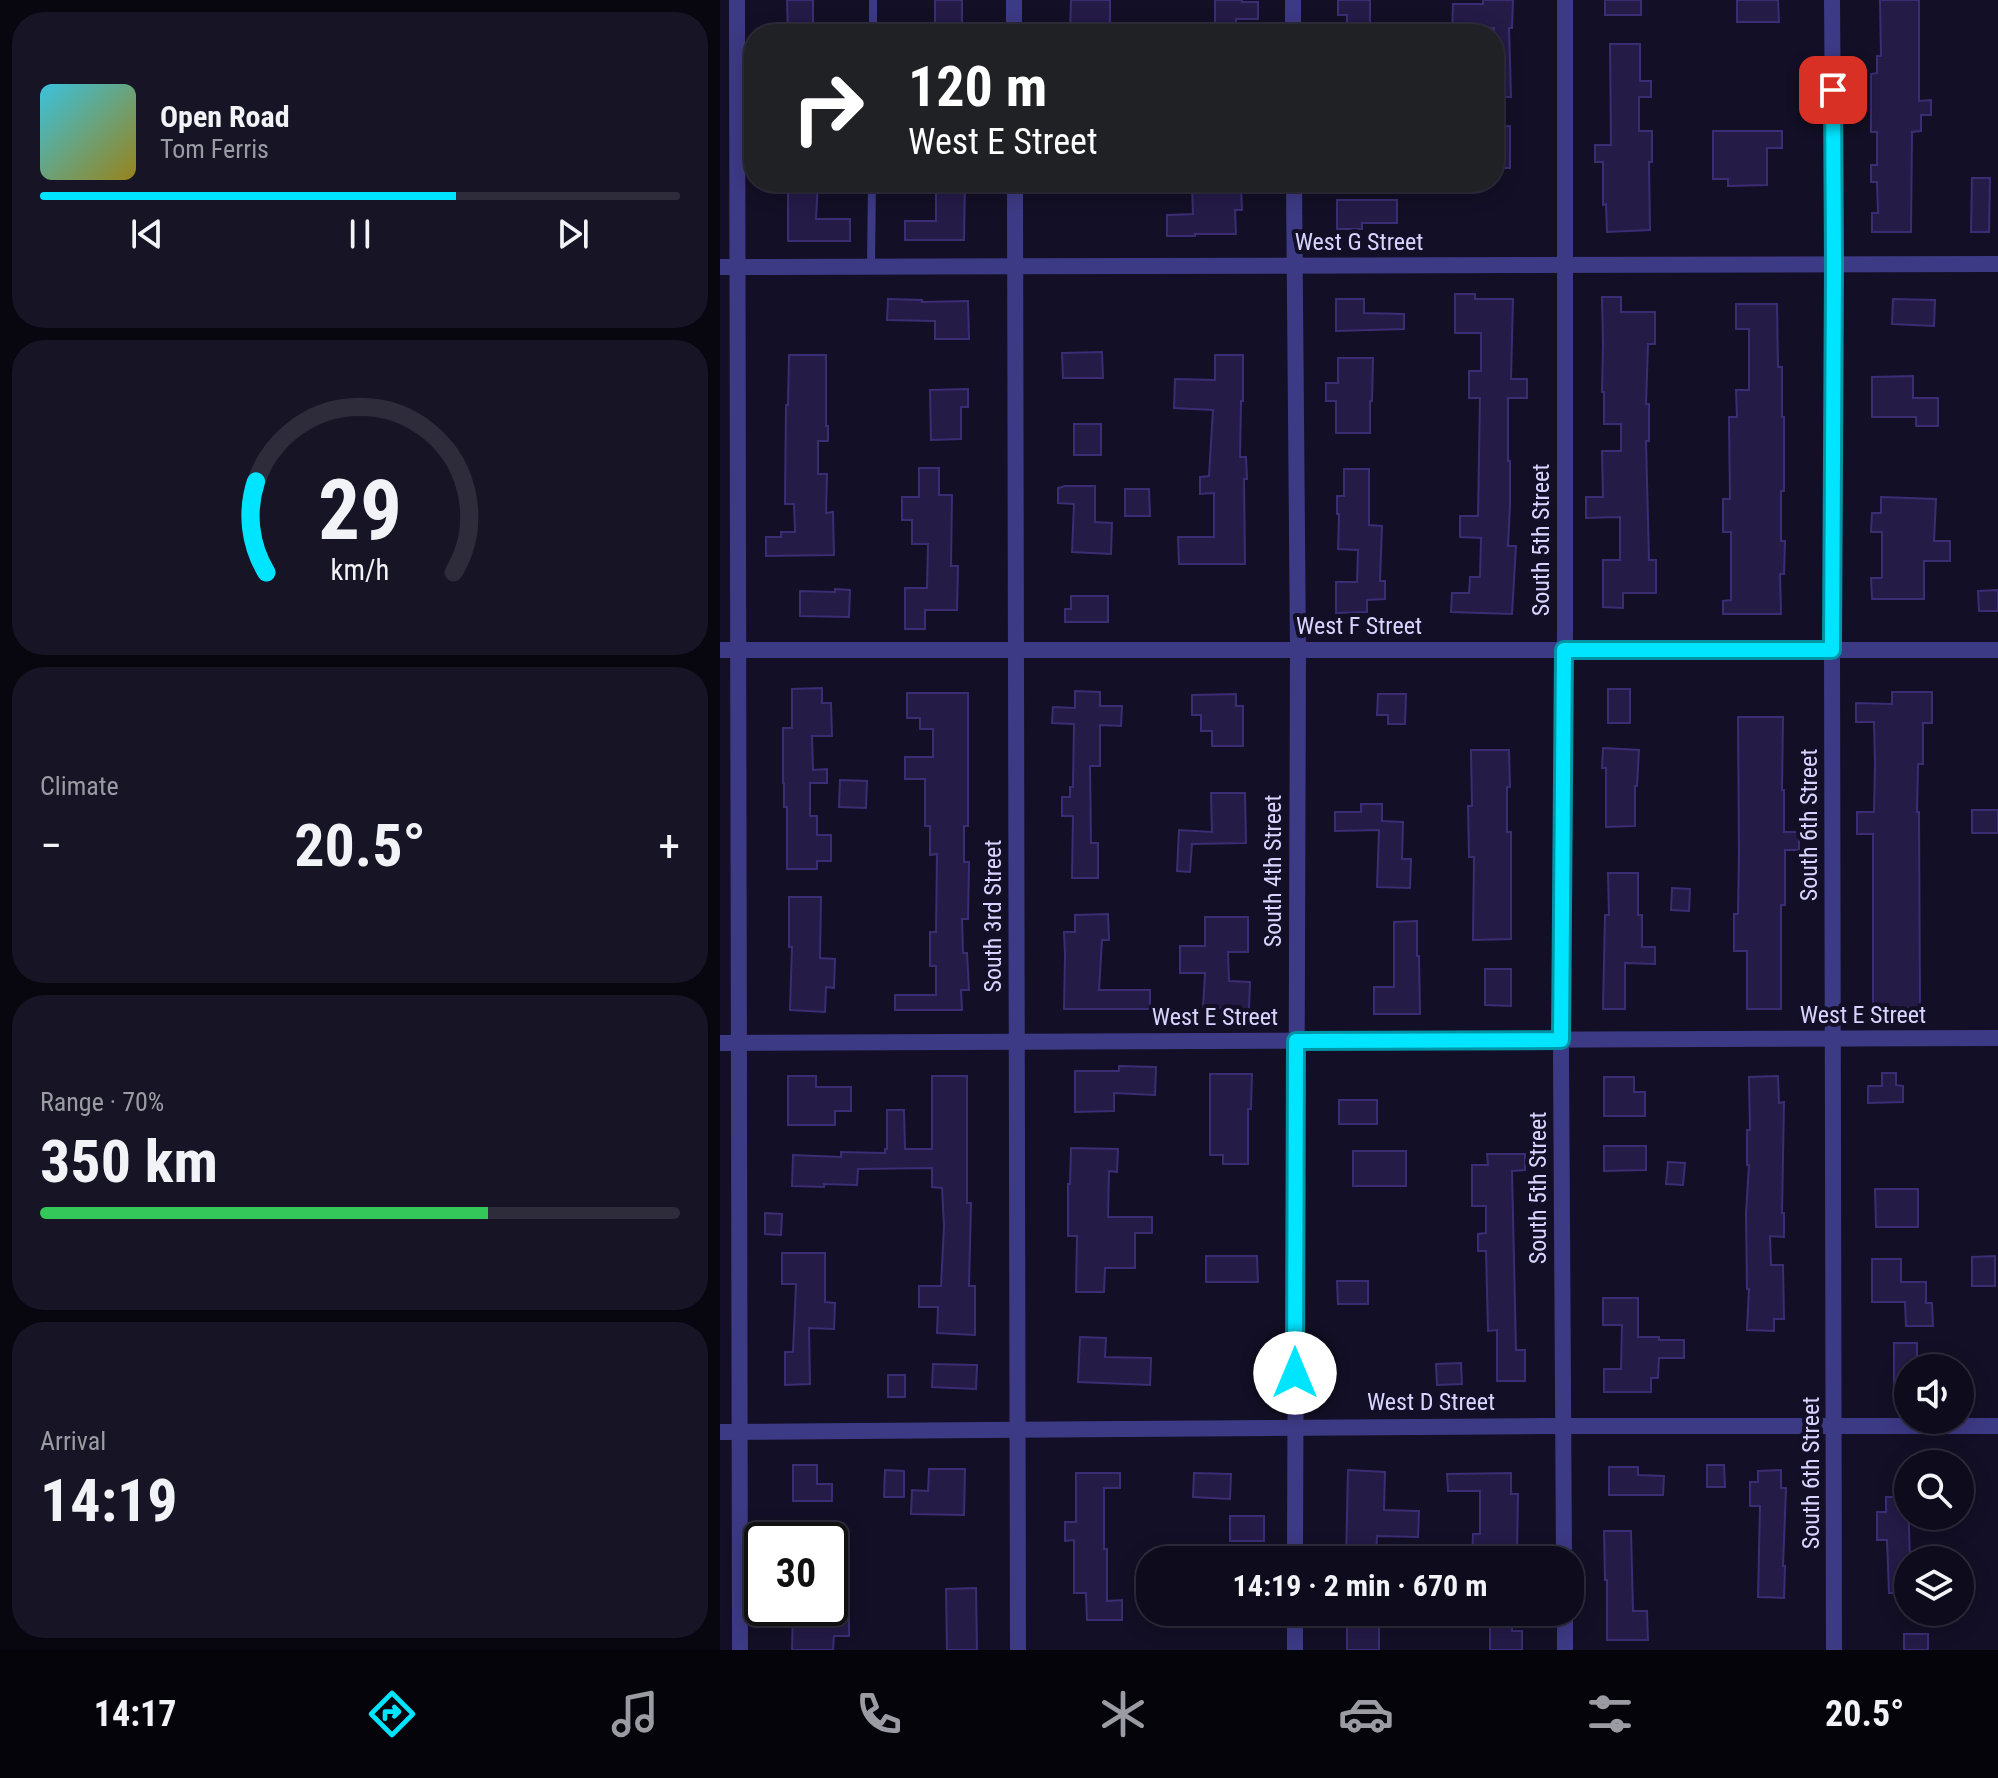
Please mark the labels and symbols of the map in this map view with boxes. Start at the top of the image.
pin [1799,56,1867,124]
street label: West G Street [1295,228,1423,256]
street label: South 5th Street [1527,464,1555,616]
street label: West F Street [1296,612,1422,640]
street label: South 6th Street [1795,749,1823,901]
street label: South 4th Street [1259,795,1287,947]
street label: South 3rd Street [979,840,1007,992]
street label: West E Street [1800,1001,1926,1029]
street label: West E Street [1152,1003,1278,1031]
street label: South 5th Street [1524,1112,1552,1264]
position arrow [1253,1331,1337,1415]
street label: West D Street [1367,1388,1495,1416]
street label: South 6th Street [1797,1397,1825,1549]
speed limit sign: 30 [744,1522,848,1626]

